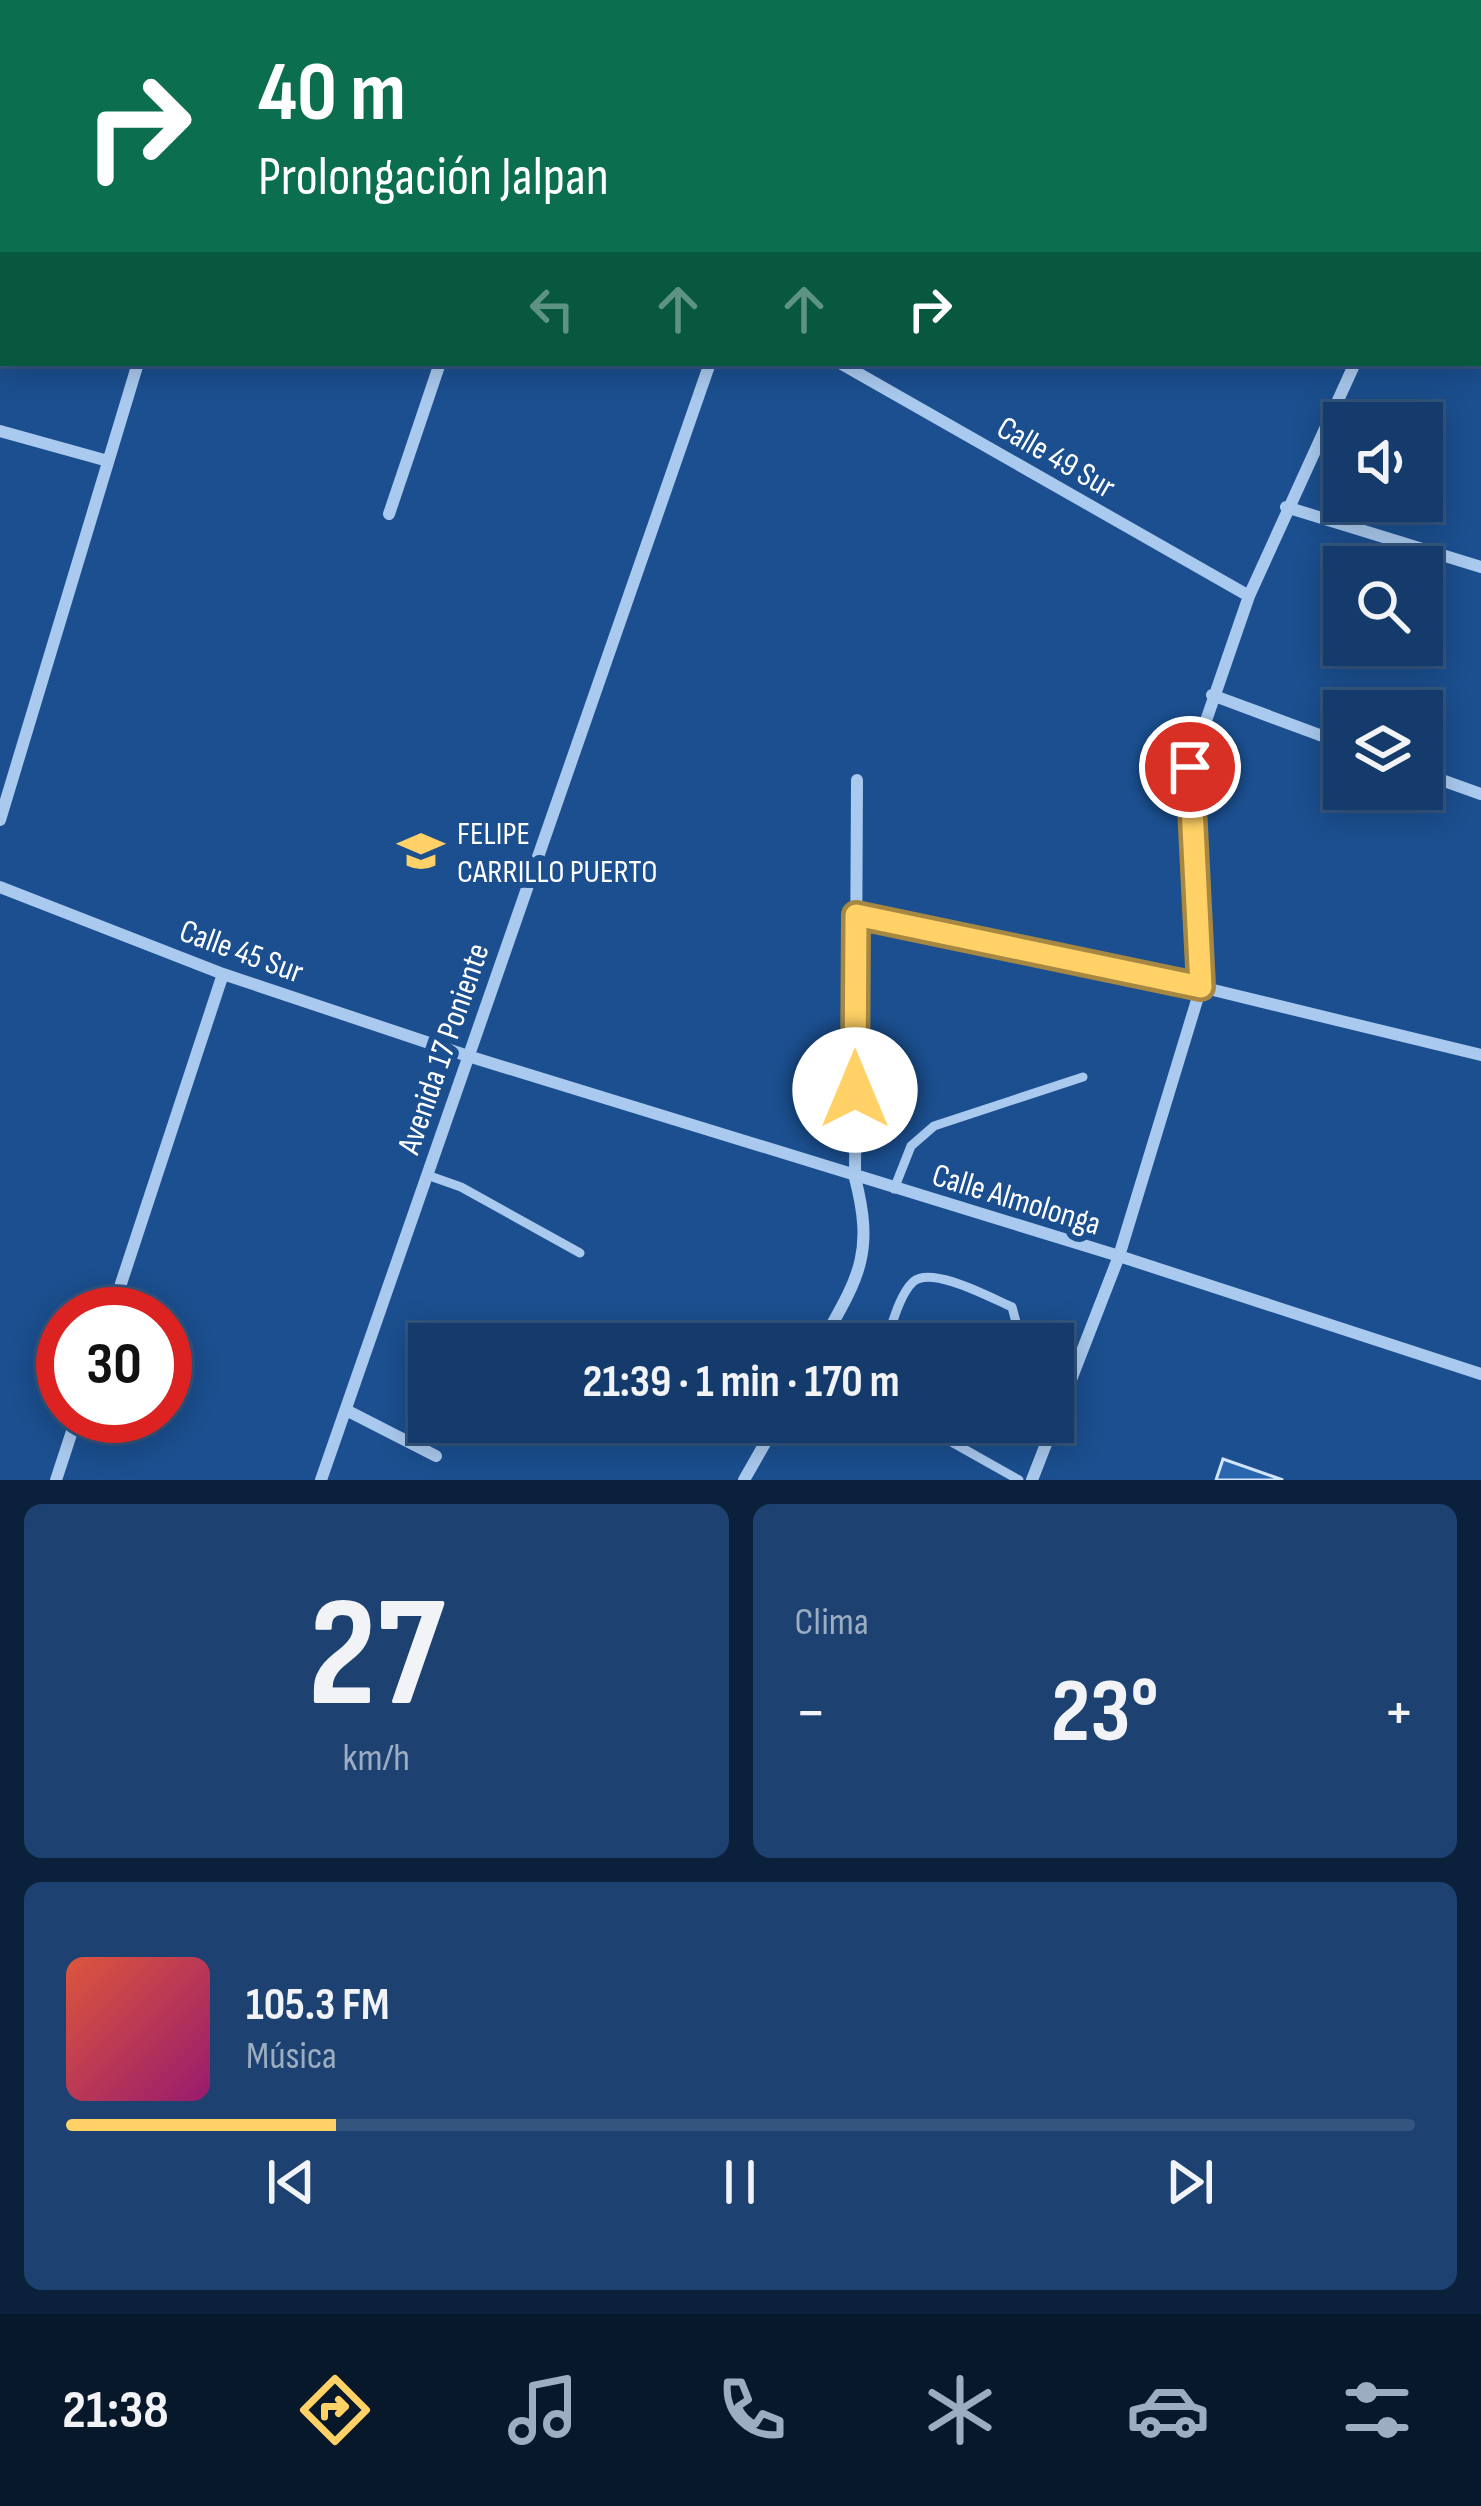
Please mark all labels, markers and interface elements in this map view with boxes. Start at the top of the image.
text: 40 m [258,43,406,144]
icon: right [60,48,216,204]
text: Prolongación Jalpan [258,145,609,210]
icon: left [519,276,585,342]
icon: ahead [645,276,711,342]
icon: ahead [771,276,837,342]
icon: right [897,276,963,342]
map controls [1323,402,1443,810]
button: sound [1323,402,1443,522]
street label: Calle 49 Sur [990,408,1122,508]
button: search [1323,546,1443,666]
button: layers [1323,690,1443,810]
pin [1139,716,1241,818]
icon: arrive [1157,734,1223,800]
place label: FELIPE CARRILLO PUERTO [457,814,657,892]
school or university icon: FELIPE CARRILLO PUERTO [396,826,446,876]
street label: Calle 45 Sur [174,911,309,993]
street label: Avenida 17 Poniente [389,938,499,1160]
position arrow [792,1027,918,1153]
street label: Calle Almolonga [927,1155,1105,1244]
speed limit sign: 30 [36,1287,192,1443]
text: 21:39 · 1 min · 170 m [582,1355,900,1410]
text: 27 [308,1563,444,1750]
text: Clima [795,1599,869,1646]
text: 23° [1051,1659,1159,1767]
text: − [795,1674,827,1753]
text: + [1383,1674,1415,1753]
text: km/h [343,1735,410,1782]
text: 105.3 FM [246,1978,390,2033]
text: Música [246,2033,337,2080]
icon: previous [258,2149,324,2215]
icon: pause [707,2149,773,2215]
icon: next [1157,2149,1223,2215]
icon: directions [293,2368,377,2452]
icon: music [501,2368,585,2452]
icon: phone [710,2368,794,2452]
icon: climate [918,2368,1002,2452]
icon: car [1126,2368,1210,2452]
icon: filters [1335,2368,1419,2452]
text: 21:38 [62,2378,169,2443]

